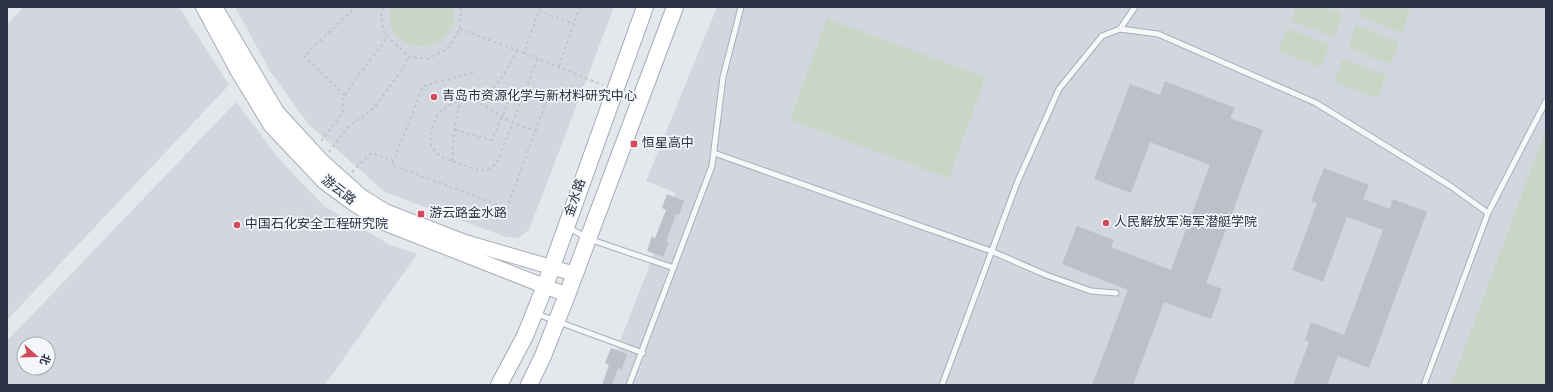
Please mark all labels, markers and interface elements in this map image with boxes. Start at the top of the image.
place label: 青岛市资源化学与新材料研究中心 [442,88,637,105]
marker: 青岛市资源化学与新材料研究中心 [429,92,439,102]
place label: 恒星高中 [642,136,694,152]
marker: 恒星高中 [629,139,639,149]
street label: 游云路 [318,172,359,209]
street label: 金水路 [561,177,590,219]
place label: 游云路金水路 [429,205,507,222]
marker: 游云路金水路 [416,209,426,219]
place label: 人民解放军海军潜艇学院 [1114,214,1257,231]
place label: 中国石化安全工程研究院 [245,216,388,233]
marker: 人民解放军海军潜艇学院 [1101,218,1111,228]
marker: 中国石化安全工程研究院 [232,220,242,230]
north arrow [16,336,56,376]
text: 北 [36,352,53,367]

